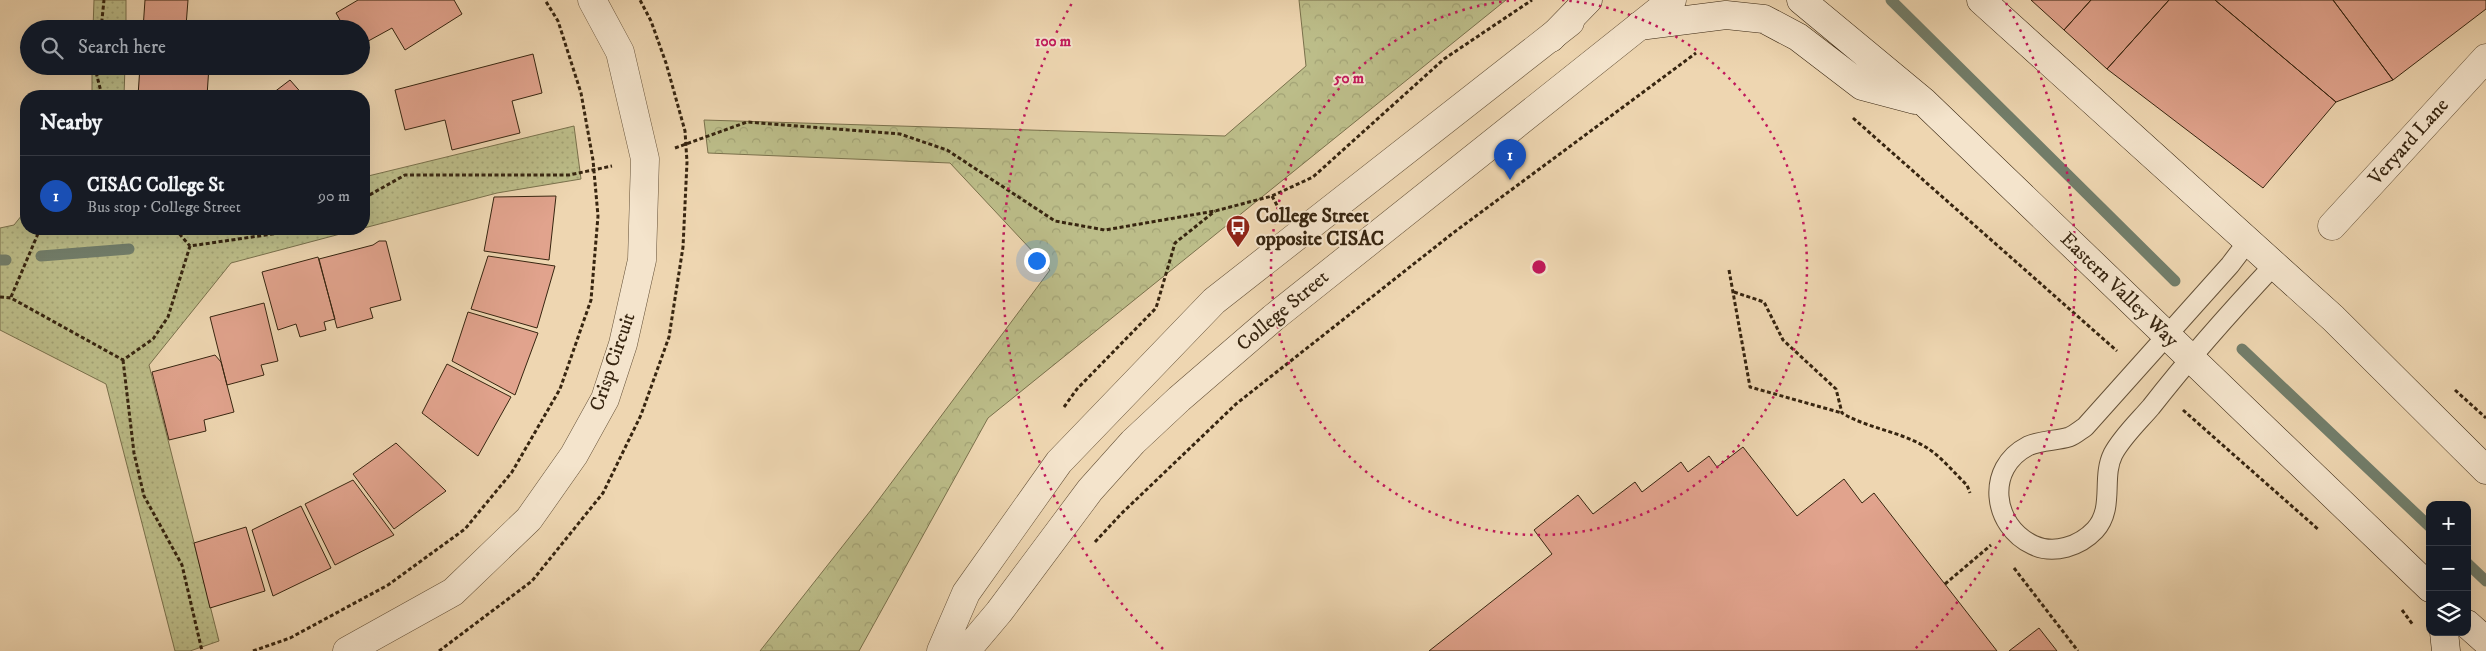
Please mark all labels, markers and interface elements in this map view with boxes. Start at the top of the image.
search box [20,20,370,75]
text: 100 m [1035,32,1072,51]
icon: search [38,34,66,62]
text: Search here [78,36,166,59]
text: 50 m [1333,69,1365,88]
street label: Veryard Lane [2363,93,2455,191]
text: Nearby [40,110,102,136]
pin: 1 [1494,139,1526,180]
text: CISAC College St [87,174,224,197]
text: 1 [53,186,59,206]
text: 90 m [318,186,350,206]
text: Bus stop · College Street [87,197,241,217]
place label: College Street opposite CISAC [1256,204,1384,252]
bus stop icon: College Street opposite CISAC [1225,214,1251,248]
street label: Eastern Valley Way [2055,227,2184,353]
your location [1024,248,1050,274]
centre of rings [1530,258,1548,276]
street label: College Street [1232,265,1334,357]
street label: Crisp Circuit [585,310,641,414]
map controls [2426,501,2471,636]
button: + [2426,501,2471,546]
button: − [2426,546,2471,591]
button: layers [2426,591,2471,636]

